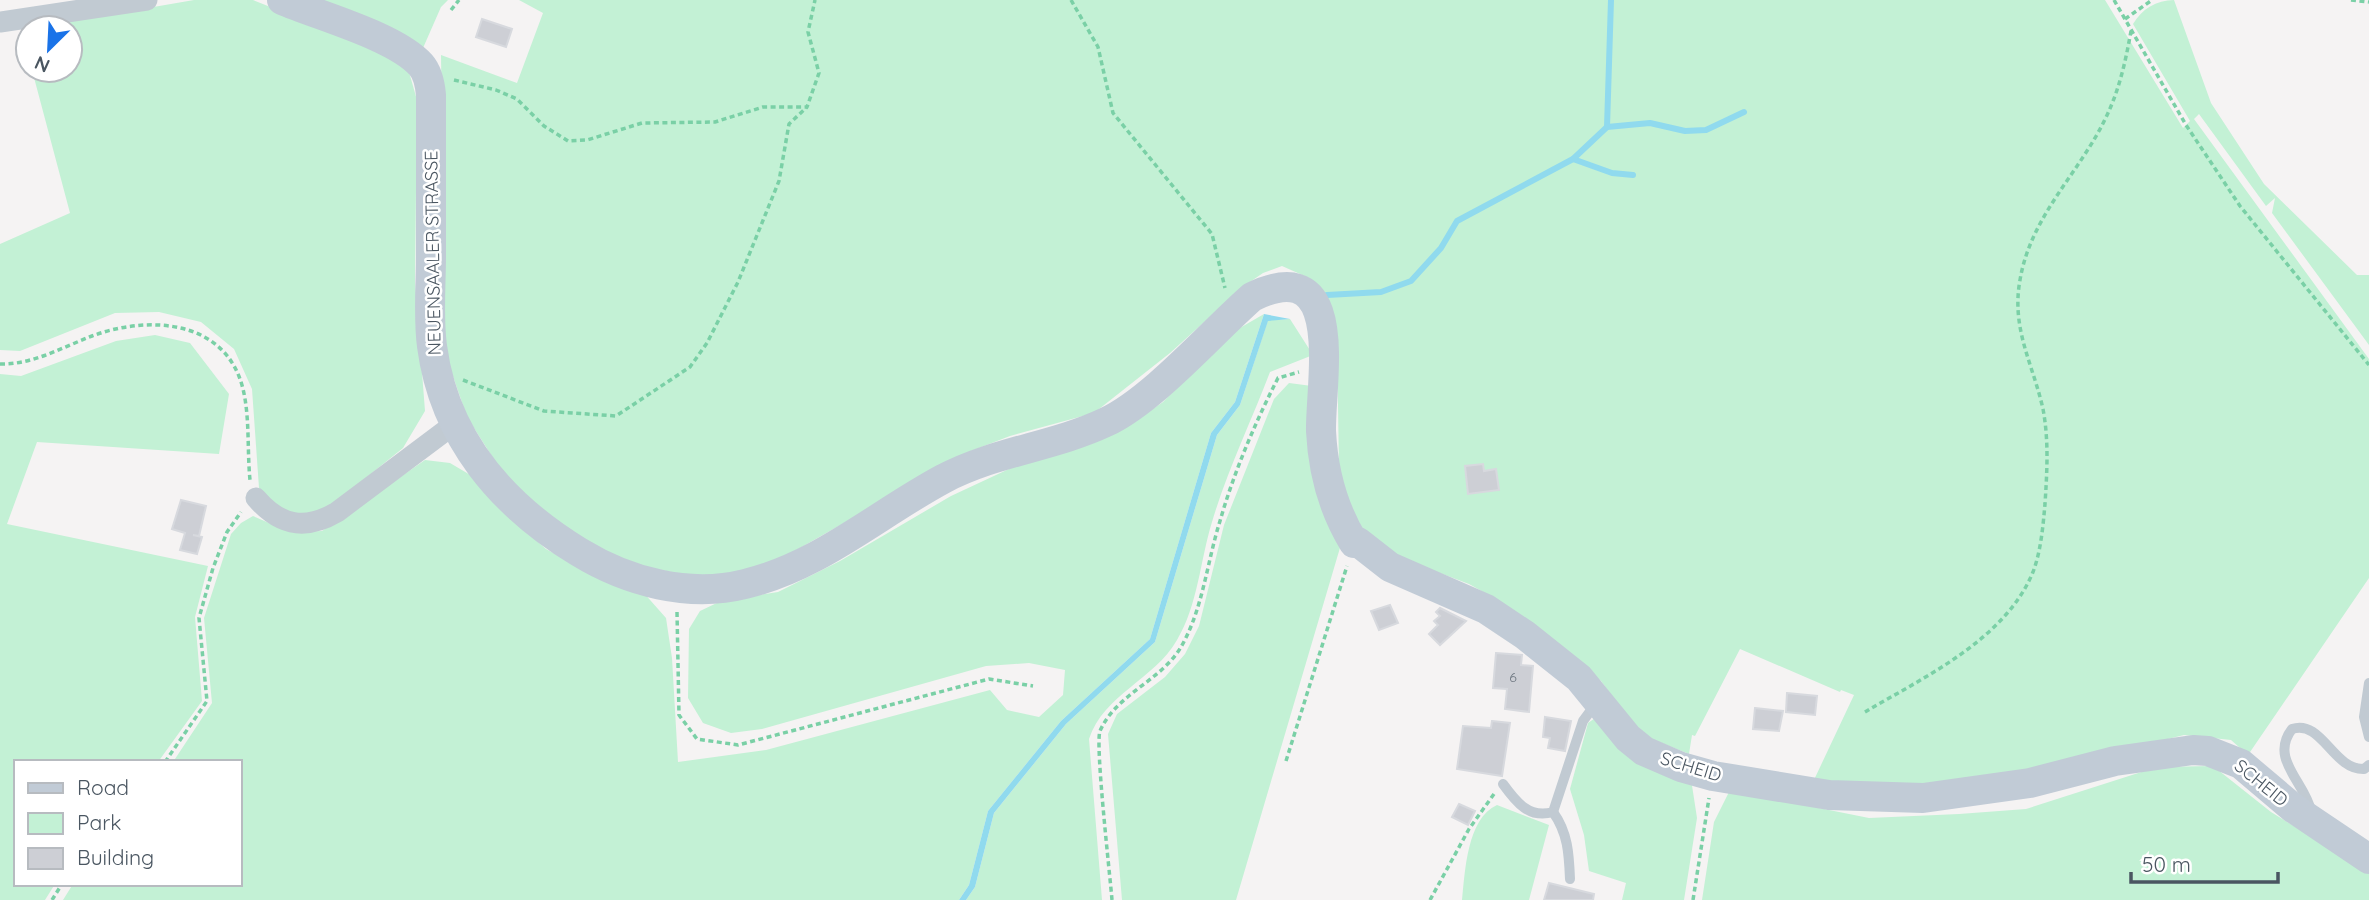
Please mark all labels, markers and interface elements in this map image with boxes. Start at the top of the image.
north arrow [14,14,84,84]
text: N [31,51,53,78]
street label: NEUENSAALER STRASSE [419,150,446,356]
house number: 6 [1509,668,1517,686]
street label: SCHEID [1658,746,1724,787]
street label: SCHEID [2230,754,2293,811]
legend [14,760,242,886]
text: Road [77,774,129,800]
text: Park [77,809,121,835]
scale bar [2131,841,2278,885]
text: Building [77,844,154,870]
text: 50 m [2142,851,2191,877]

